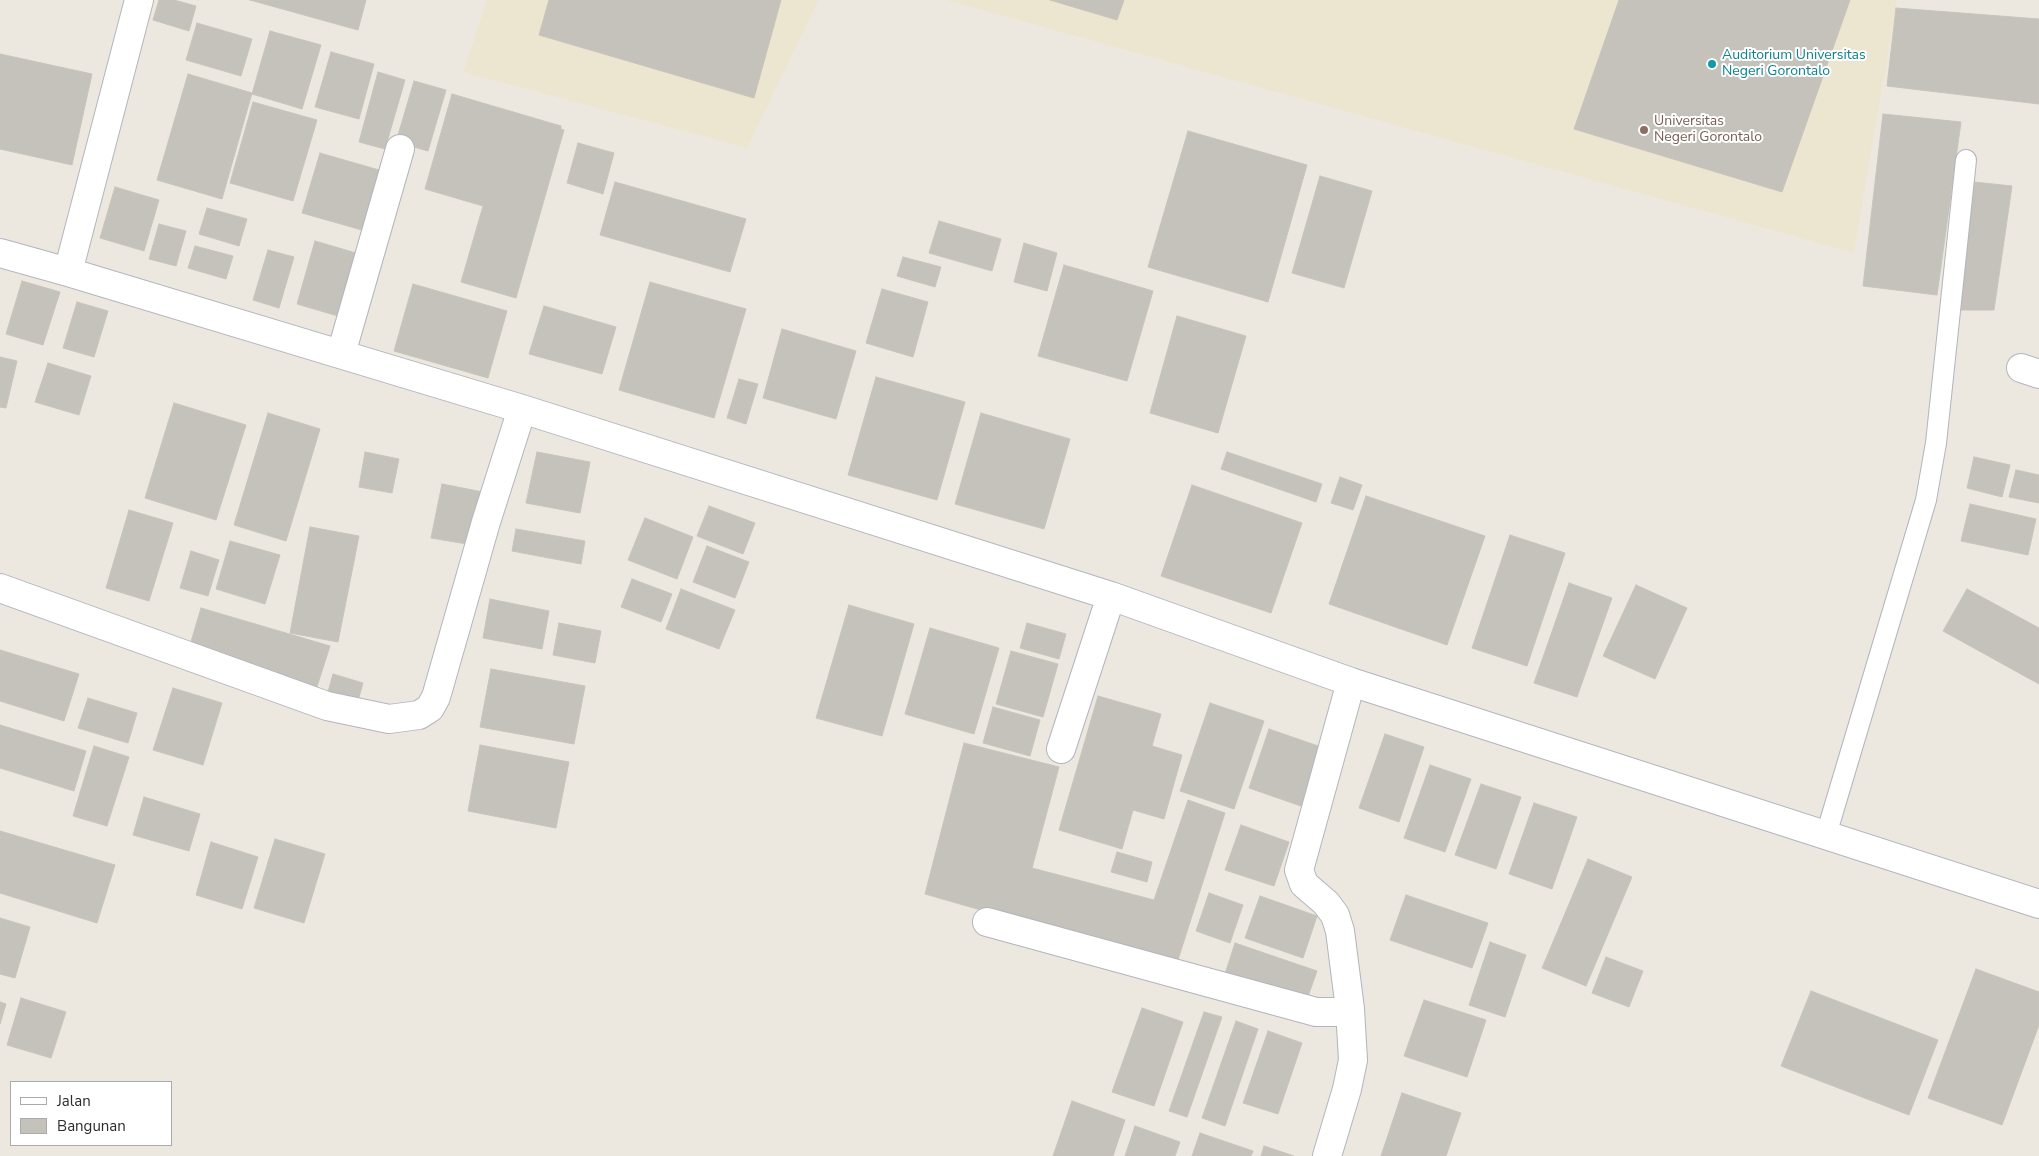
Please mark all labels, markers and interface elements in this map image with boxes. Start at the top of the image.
place label: Auditorium Universitas Negeri Gorontalo [1722,48,1866,80]
marker: Auditorium Universitas Negeri Gorontalo [1706,58,1718,70]
place label: Universitas Negeri Gorontalo [1654,114,1762,146]
marker: Universitas Negeri Gorontalo [1638,124,1650,136]
legend [10,1081,172,1146]
text: Jalan [57,1091,91,1111]
text: Bangunan [57,1116,126,1136]

